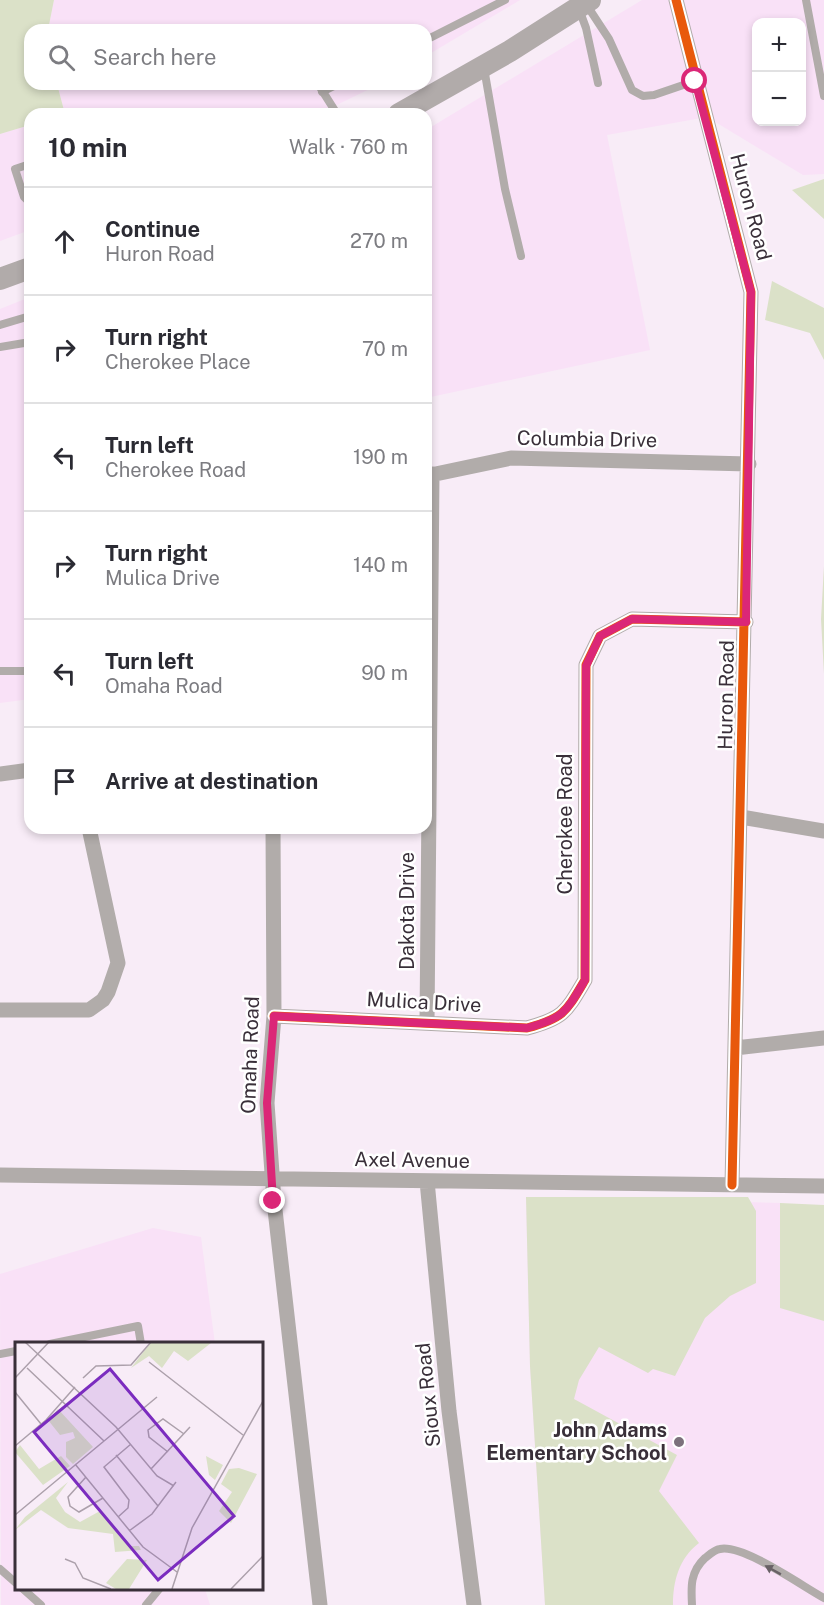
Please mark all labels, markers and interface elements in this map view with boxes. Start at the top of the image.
map controls [752,18,806,126]
button: + [752,18,806,72]
search box [24,24,432,90]
icon: search [45,41,78,74]
text: Search here [93,44,217,70]
route start [681,67,707,93]
button: − [752,72,806,126]
text: 10 min [48,132,127,163]
text: Walk · 760 m [289,135,408,159]
street label: Huron Road [725,151,777,263]
text: Continue [105,216,200,242]
icon: ahead [48,225,81,258]
text: 270 m [350,229,408,253]
text: Huron Road [105,242,215,266]
text: Turn right [105,324,208,350]
icon: right [48,333,81,366]
text: 70 m [362,337,408,361]
text: Cherokee Place [105,350,251,374]
street label: Columbia Drive [517,426,657,452]
text: Turn left [105,432,194,458]
icon: left [48,441,81,474]
text: 190 m [353,445,408,469]
text: Cherokee Road [105,458,246,482]
text: Turn right [105,540,208,566]
icon: right [48,549,81,582]
text: 140 m [353,553,408,577]
text: Mulica Drive [105,566,220,590]
street label: Huron Road [713,640,739,750]
text: Turn left [105,648,194,674]
icon: left [48,657,81,690]
text: 90 m [361,661,408,685]
text: Omaha Road [105,674,223,698]
street label: Cherokee Road [553,753,577,895]
icon: arrive [48,765,81,798]
text: Arrive at destination [105,768,318,794]
street label: Dakota Drive [395,852,419,970]
street label: Mulica Drive [366,987,482,1017]
street label: Omaha Road [236,996,264,1114]
street label: Axel Avenue [354,1147,470,1173]
route end [259,1187,285,1213]
inset map [15,1342,262,1590]
street label: Sioux Road [411,1342,445,1448]
place label: John Adams Elementary School [486,1418,667,1465]
marker: John Adams Elementary School [672,1435,686,1449]
one-way arrow [764,1565,781,1575]

